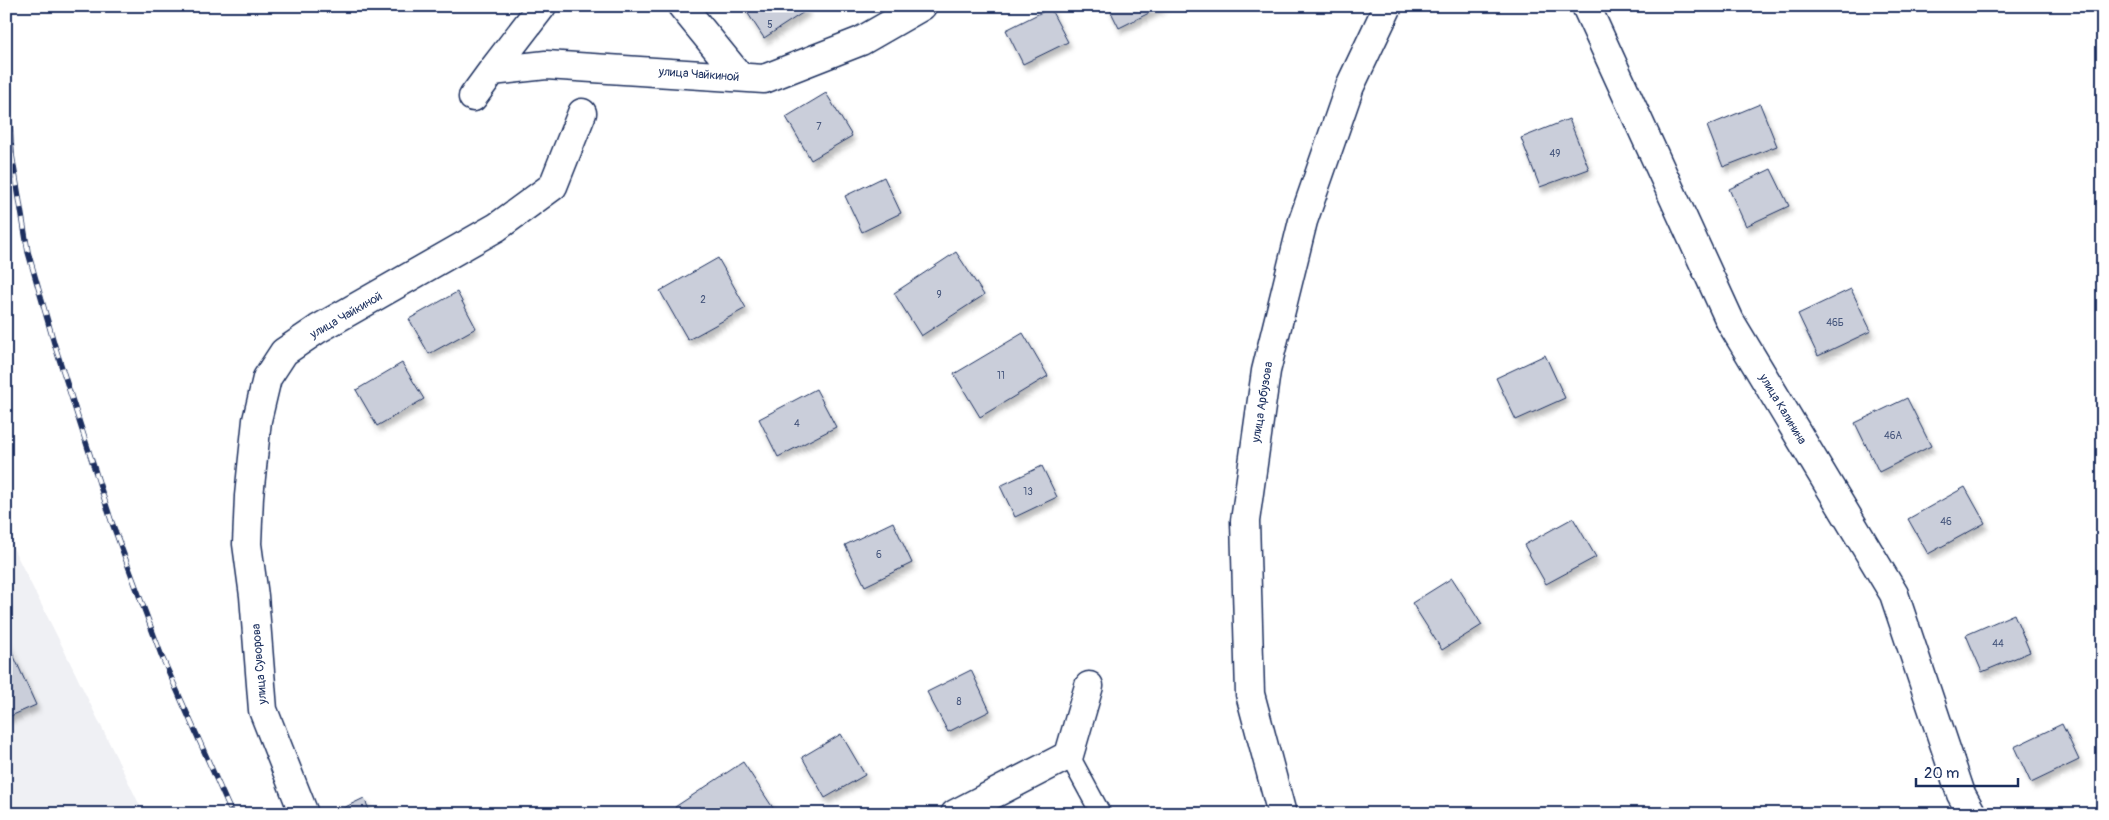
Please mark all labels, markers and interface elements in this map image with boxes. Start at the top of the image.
house number: 5 [767,19,773,31]
street label: улица Чайкиной [657,64,740,85]
house number: 7 [816,121,822,133]
house number: 49 [1550,148,1560,160]
street label: улица Чайкиной [307,289,385,343]
house number: 9 [936,289,942,301]
house number: 2 [700,294,706,306]
house number: 46Б [1826,317,1844,329]
street label: улица Арбузова [1249,360,1276,445]
house number: 11 [997,370,1005,382]
street label: улица Калинина [1755,370,1810,448]
house number: 4 [794,418,800,430]
house number: 46А [1884,430,1903,442]
house number: 13 [1023,486,1033,498]
house number: 46 [1940,516,1952,528]
house number: 6 [876,549,882,561]
street label: улица Суворова [248,623,271,706]
house number: 44 [1992,638,2004,650]
house number: 8 [956,696,962,708]
scale bar [1916,755,2019,787]
text: 20 m [1924,764,1959,783]

